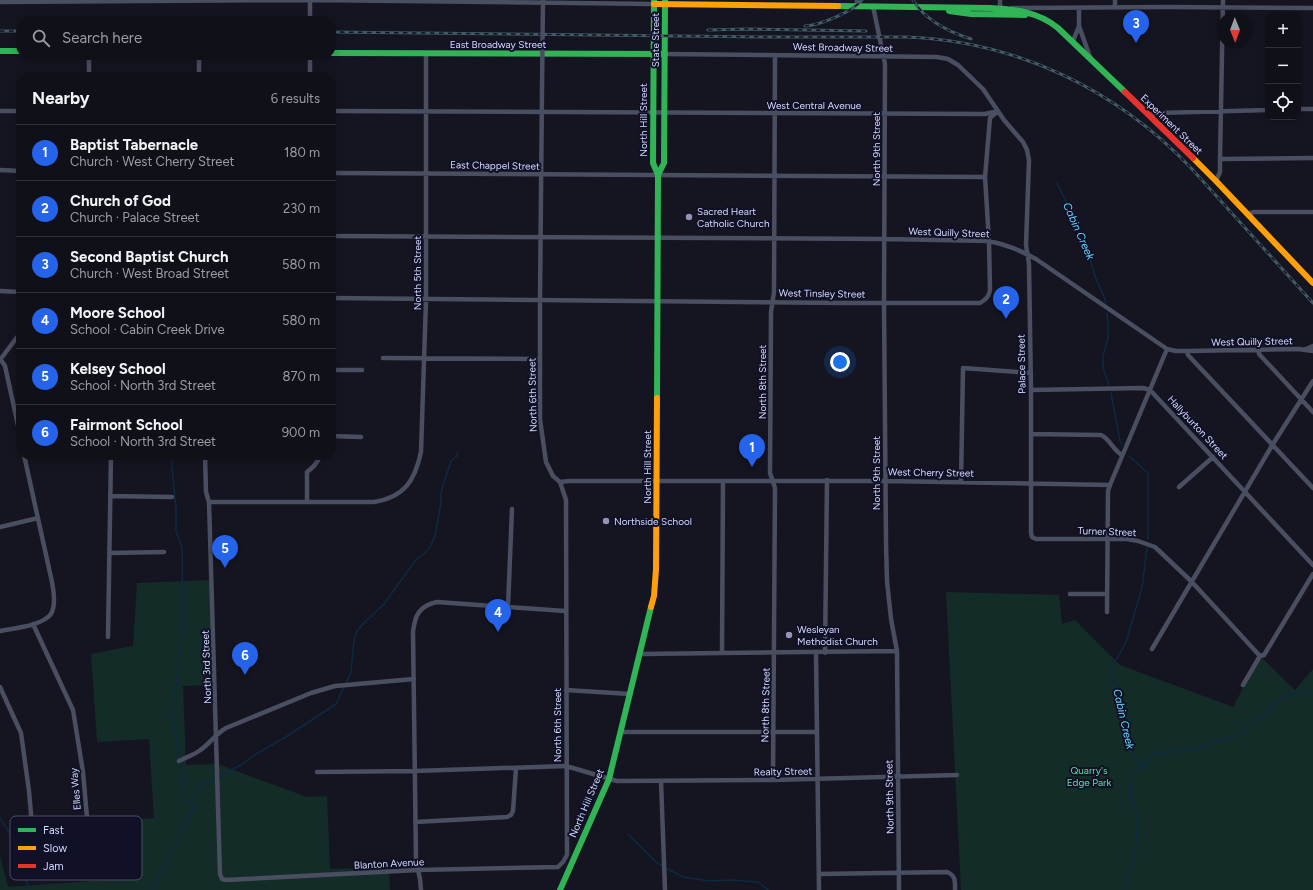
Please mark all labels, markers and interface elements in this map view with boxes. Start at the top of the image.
pin: 3 [1123,10,1149,43]
street label: State Street [649,12,662,67]
north arrow [1217,12,1253,48]
map controls [1265,12,1301,120]
button: + [1265,12,1301,48]
search box [16,16,336,60]
icon: search [30,27,52,49]
text: Search here [62,29,142,47]
street label: East Broadway Street [450,38,547,51]
street label: West Broadway Street [793,40,893,55]
button: − [1265,48,1301,84]
street label: North Hill Street [637,83,650,157]
button: locate [1265,84,1301,120]
text: Nearby [32,88,90,108]
text: 6 results [271,91,320,106]
street label: Experiment Street [1138,91,1206,158]
street label: West Central Avenue [767,99,862,112]
street label: North 9th Street [870,112,883,186]
text: Baptist Tabernacle [70,136,198,154]
text: 1 [42,145,48,160]
text: 180 m [284,145,320,160]
text: Church · West Cherry Street [70,154,234,169]
street label: East Chappel Street [450,158,540,173]
text: Church of God [70,192,171,210]
text: 2 [41,201,49,216]
text: 230 m [283,201,320,216]
water label: Cabin Creek [1060,201,1097,262]
place label: Sacred Heart Catholic Church [697,205,770,230]
text: Church · Palace Street [70,210,200,225]
marker: Sacred Heart Catholic Church [684,212,694,222]
street label: West Quilly Street [908,225,990,240]
street label: North 5th Street [411,236,424,310]
text: Second Baptist Church [70,248,228,266]
text: 3 [41,257,49,272]
text: 580 m [282,257,320,272]
text: Church · West Broad Street [70,266,229,281]
street label: West Tinsley Street [778,286,866,301]
pin: 2 [993,286,1019,319]
text: Moore School [70,304,165,322]
text: 4 [41,313,49,328]
text: 580 m [282,313,320,328]
text: School · Cabin Creek Drive [70,322,225,337]
street label: Palace Street [1014,334,1029,394]
street label: West Quilly Street [1211,334,1293,349]
street label: North 8th Street [756,344,769,419]
your location [830,352,850,372]
street label: North 6th Street [525,358,540,432]
text: Kelsey School [70,360,166,378]
text: 5 [41,369,49,384]
text: 870 m [282,369,320,384]
text: School · North 3rd Street [70,378,216,393]
street label: Hallyburton Street [1165,393,1231,462]
text: Fairmont School [70,416,183,434]
text: 6 [41,425,49,440]
text: 900 m [282,425,320,440]
street label: North Hill Street [641,430,654,504]
text: School · North 3rd Street [70,434,216,449]
pin: 1 [739,434,765,467]
street label: North 9th Street [870,436,883,510]
street label: West Cherry Street [888,465,974,480]
place label: Northside School [614,515,692,528]
marker: Northside School [601,516,611,526]
street label: Turner Street [1077,524,1137,539]
pin: 5 [212,535,238,568]
pin: 4 [485,599,511,632]
place label: Wesleyan Methodist Church [797,623,878,648]
street label: North 3rd Street [199,630,214,704]
marker: Wesleyan Methodist Church [784,630,794,640]
pin: 6 [232,642,258,675]
street label: North 8th Street [758,667,773,742]
street label: North 6th Street [551,688,564,762]
water label: Cabin Creek [1110,688,1137,751]
street label: North 9th Street [882,760,897,834]
street label: Realty Street [754,764,813,779]
park label: Quarry's Edge Park [1067,764,1111,789]
street label: Elles Way [67,767,84,811]
street label: North Hill Street [566,767,607,840]
legend [10,816,142,880]
text: Fast [43,824,64,837]
text: Slow [43,842,67,855]
street label: Blanton Avenue [354,855,425,872]
text: Jam [43,860,64,873]

